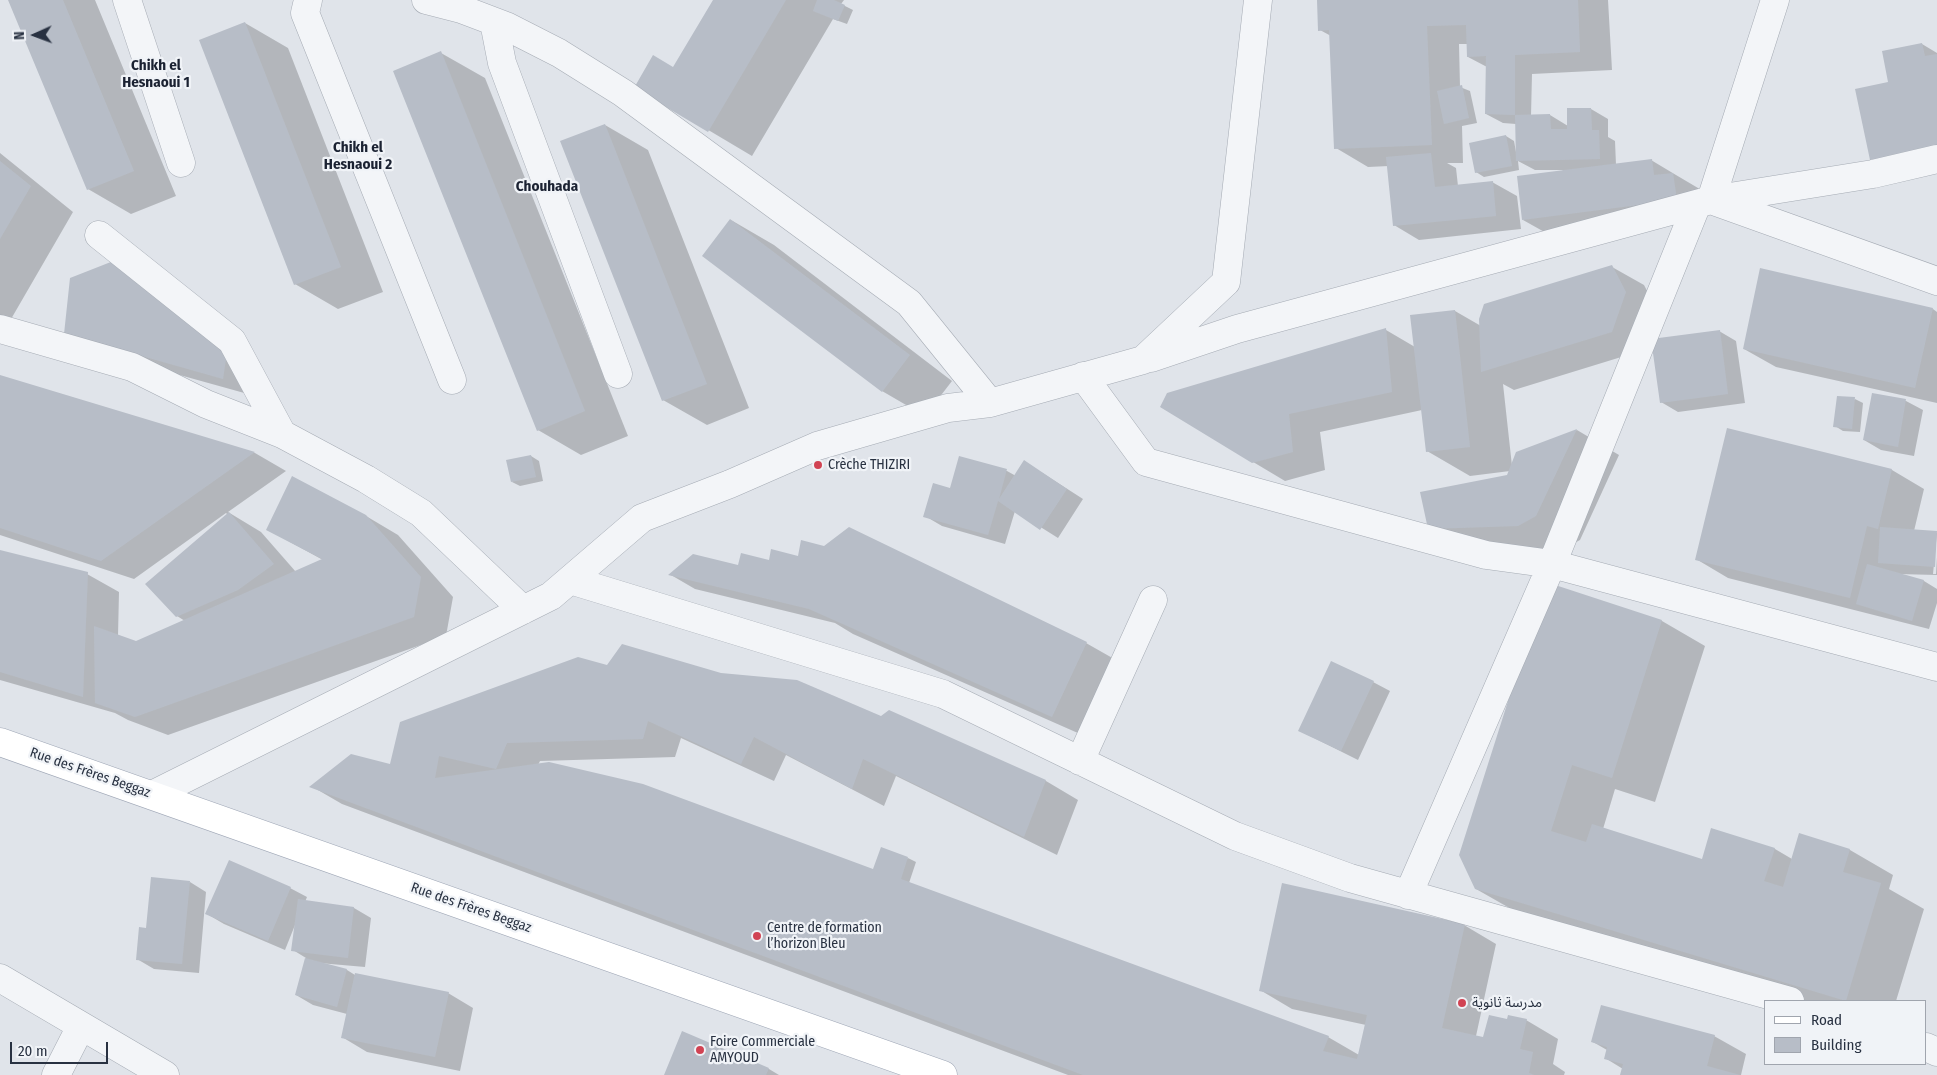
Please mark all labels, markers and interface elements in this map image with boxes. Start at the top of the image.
north arrow [10,10,60,60]
text: N [11,31,28,40]
district label: Chikh el Hesnaoui 1 [122,57,190,92]
district label: Chikh el Hesnaoui 2 [324,139,392,174]
district label: Chouhada [516,178,578,196]
place label: Crèche THIZIRI [828,457,910,473]
marker: Crèche THIZIRI [812,459,824,471]
street label: Rue des Frères Beggaz [27,744,153,802]
street label: Rue des Frères Beggaz [408,879,534,937]
place label: Centre de formation l’horizon Bleu [767,920,882,952]
marker: Centre de formation l’horizon Bleu [751,930,763,942]
place label: مدرسة ثانوية [1472,995,1542,1011]
marker: مدرسة ثانوية [1456,997,1468,1009]
legend [1764,1000,1927,1065]
text: Road [1811,1011,1842,1029]
scale bar [12,1032,110,1064]
place label: Foire Commerciale AMYOUD [710,1034,815,1066]
text: Building [1811,1036,1862,1054]
text: 20 m [18,1042,48,1060]
marker: Foire Commerciale AMYOUD [694,1044,706,1056]

